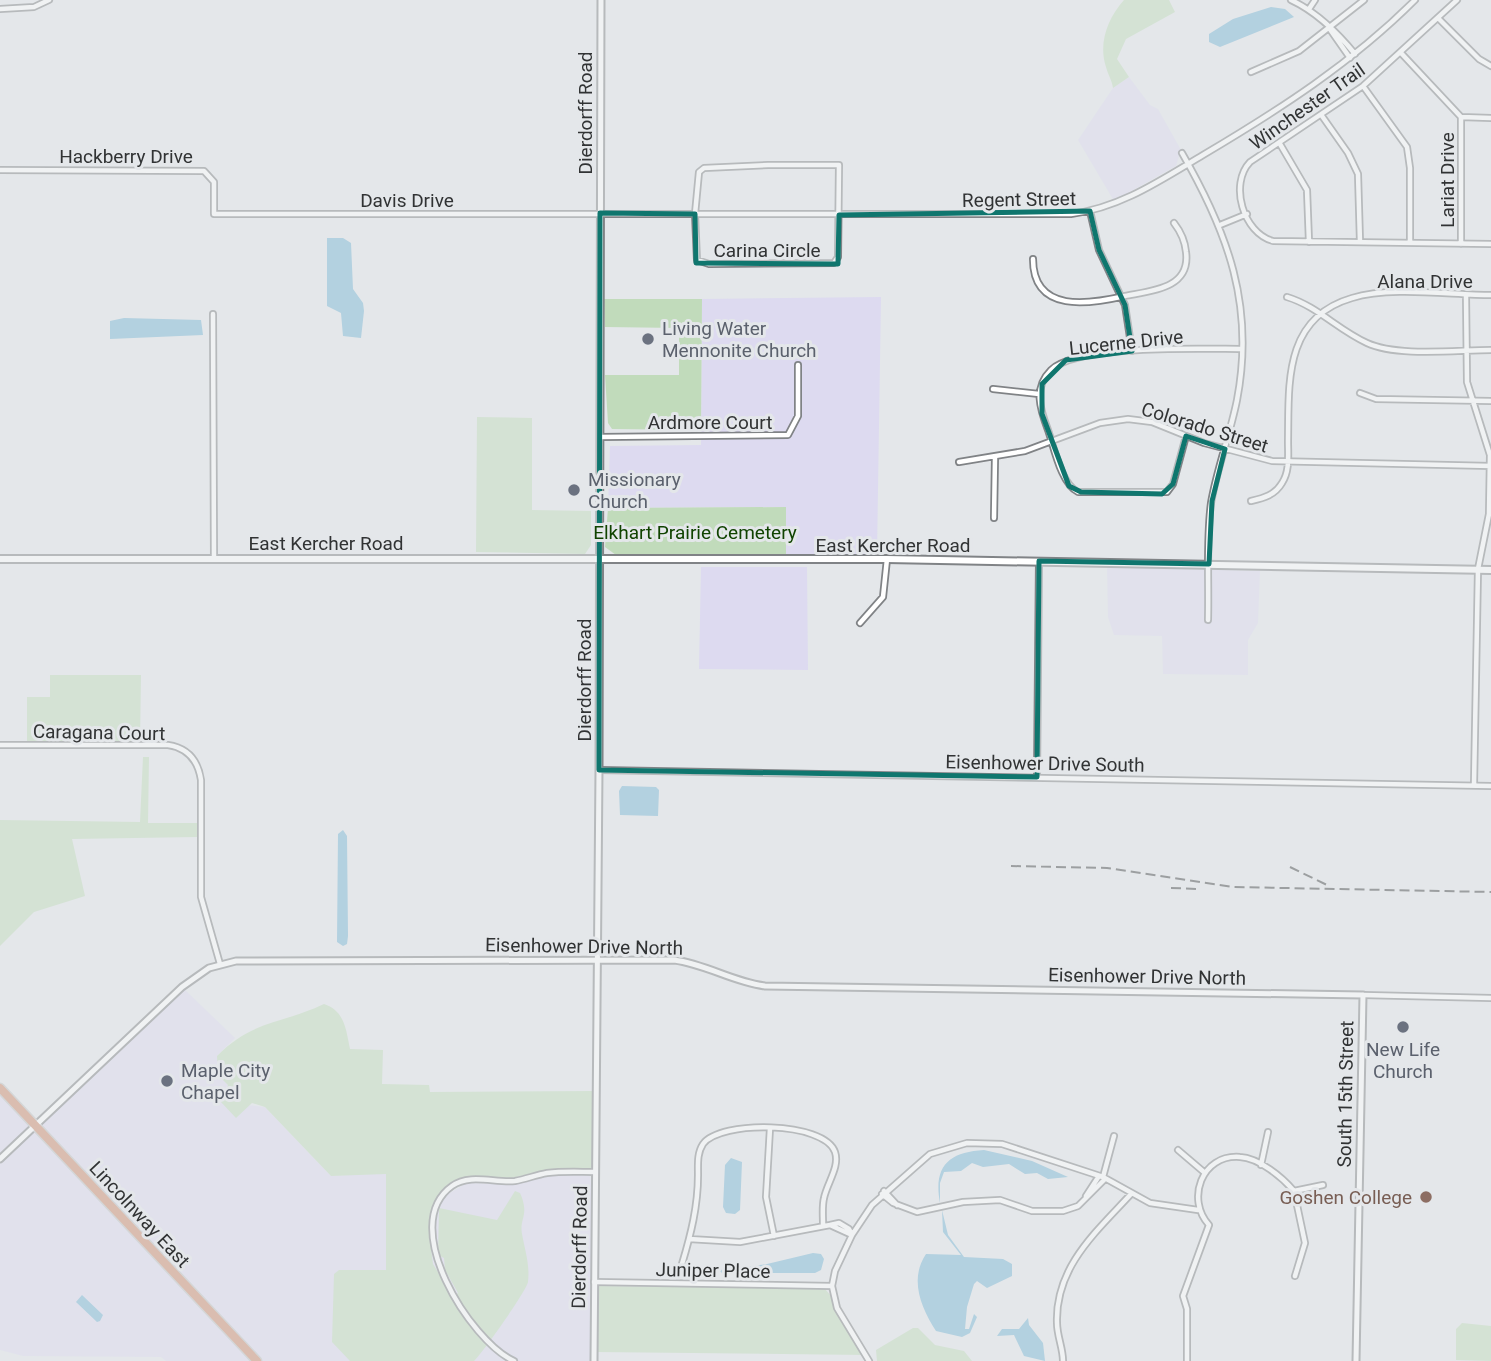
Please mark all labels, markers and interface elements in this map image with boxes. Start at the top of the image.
street label: Dierdorff Road [574,51,597,175]
street label: Winchester Trail [1245,58,1369,155]
street label: Lariat Drive [1436,132,1459,228]
street label: Hackberry Drive [59,145,193,168]
street label: Regent Street [962,187,1076,212]
street label: Davis Drive [360,189,454,212]
street label: Carina Circle [713,239,821,262]
street label: Alana Drive [1377,270,1473,293]
place label: Living Water Mennonite Church [662,317,817,362]
street label: Lucerne Drive [1068,325,1184,360]
marker: Living Water Mennonite Church [640,331,656,347]
street label: Colorado Street [1139,397,1271,458]
street label: Ardmore Court [648,411,772,434]
place label: Missionary Church [588,468,681,513]
marker: Missionary Church [566,482,582,498]
park label: Elkhart Prairie Cemetery [593,521,797,544]
street label: East Kercher Road [248,532,404,555]
street label: East Kercher Road [815,534,971,557]
street label: Dierdorff Road [573,618,596,742]
street label: Caragana Court [33,720,165,745]
street label: Eisenhower Drive South [945,750,1145,777]
street label: Eisenhower Drive North [485,933,683,960]
street label: Eisenhower Drive North [1048,963,1246,990]
marker: New Life Church [1395,1019,1411,1035]
street label: South 15th Street [1333,1020,1358,1168]
place label: New Life Church [1366,1038,1440,1083]
place label: Maple City Chapel [181,1059,270,1104]
marker: Maple City Chapel [159,1073,175,1089]
street label: Lincolnway East [85,1157,195,1272]
street label: Dierdorff Road [567,1185,592,1309]
place label: Goshen College [1279,1186,1412,1209]
marker: Goshen College [1418,1189,1434,1205]
street label: Juniper Place [655,1258,771,1283]

